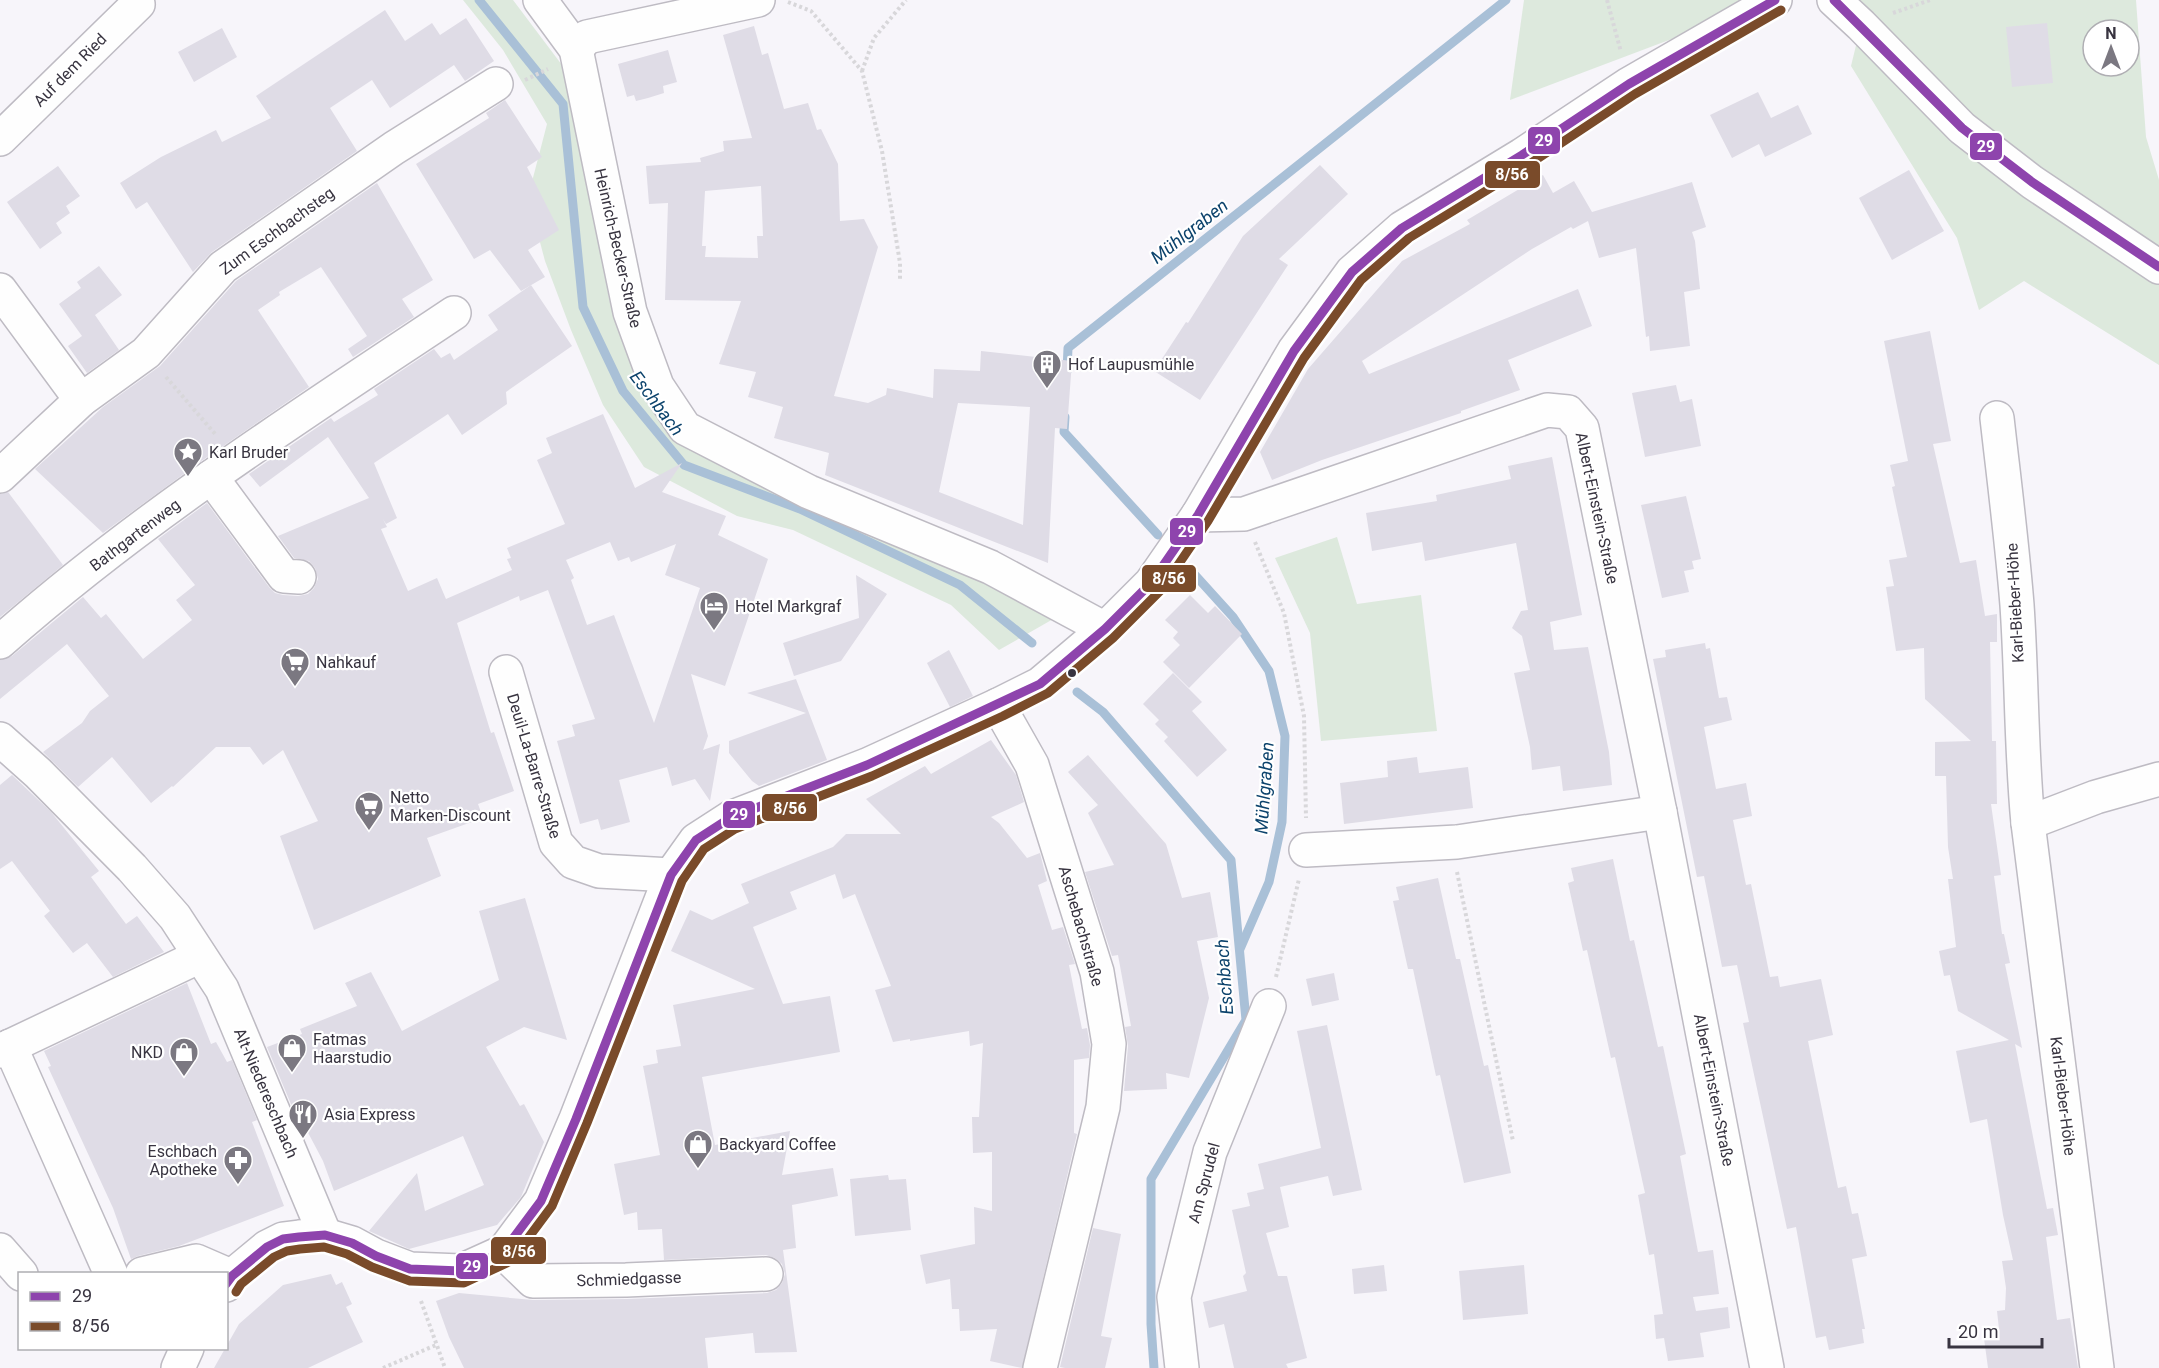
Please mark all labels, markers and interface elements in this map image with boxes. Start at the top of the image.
north arrow [2081,18,2141,78]
text: N [2105,24,2117,43]
street label: Auf dem Ried [30,30,110,110]
line badge: 29 [1527,126,1561,155]
text: 29 [1535,131,1553,150]
line badge: 29 [1969,132,2003,161]
text: 29 [1977,137,1995,156]
line badge: 8/56 [1484,160,1541,189]
text: 8/56 [1495,165,1529,184]
street label: Heinrich-Becker-Straße [590,166,646,330]
street label: Zum Eschbachsteg [216,183,338,279]
water label: Mühlgraben [1146,194,1232,268]
building icon: Hof Laupusmühle [1031,348,1063,390]
place label: Hof Laupusmühle [1068,355,1194,374]
water label: Eschbach [626,366,688,440]
street label: Albert-Einstein-Straße [1572,430,1622,586]
place icon: Karl Bruder [172,436,204,478]
place label: Karl Bruder [209,443,289,462]
street label: Bathgartenweg [86,495,184,575]
line badge: 29 [1169,517,1204,546]
text: 29 [1178,522,1196,541]
street label: Karl-Bieber-Höhe [2002,543,2028,663]
line badge: 8/56 [1141,564,1197,593]
text: 8/56 [1152,569,1186,588]
hotel icon: Hotel Markgraf [698,590,730,632]
place label: Hotel Markgraf [735,597,842,616]
supermarket icon: Nahkauf [279,646,311,688]
place label: Nahkauf [316,653,377,672]
unlabelled marker [1066,667,1078,679]
street label: Deuil-La-Barre-Straße [503,691,565,841]
water label: Mühlgraben [1250,741,1278,835]
place label: Netto Marken-Discount [390,788,511,825]
supermarket icon: Netto Marken-Discount [353,790,385,832]
line badge: 8/56 [761,793,818,822]
text: 8/56 [773,799,807,818]
line badge: 29 [722,800,756,829]
text: 29 [730,805,748,824]
street label: Aschebachstraße [1055,864,1107,988]
water label: Eschbach [1211,938,1237,1016]
street label: Albert-Einstein-Straße [1690,1012,1738,1168]
street label: Alt-Niedereschbach [230,1025,302,1161]
place label: Fatmas Haarstudio [313,1030,392,1067]
shop icon: Fatmas Haarstudio [276,1032,308,1074]
street label: Karl-Bieber-Höhe [2046,1035,2080,1157]
shop icon: NKD [168,1036,200,1078]
place label: NKD [131,1043,163,1062]
restaurant icon: Asia Express [287,1098,319,1140]
place label: Asia Express [324,1105,416,1124]
shop icon: Backyard Coffee [682,1128,714,1170]
place label: Backyard Coffee [719,1135,836,1154]
street label: Am Sprudel [1184,1141,1224,1225]
place label: Eschbach Apotheke [148,1142,217,1179]
pharmacy icon: Eschbach Apotheke [222,1144,254,1186]
line badge: 8/56 [490,1236,547,1265]
text: 8/56 [502,1242,536,1261]
line badge: 29 [455,1252,489,1280]
text: 29 [463,1257,481,1276]
street label: Schmiedgasse [576,1268,682,1290]
legend [18,1272,228,1350]
text: 29 [72,1285,92,1306]
scale bar [1949,1311,2042,1349]
text: 8/56 [72,1315,110,1336]
text: 20 m [1958,1321,1998,1342]

